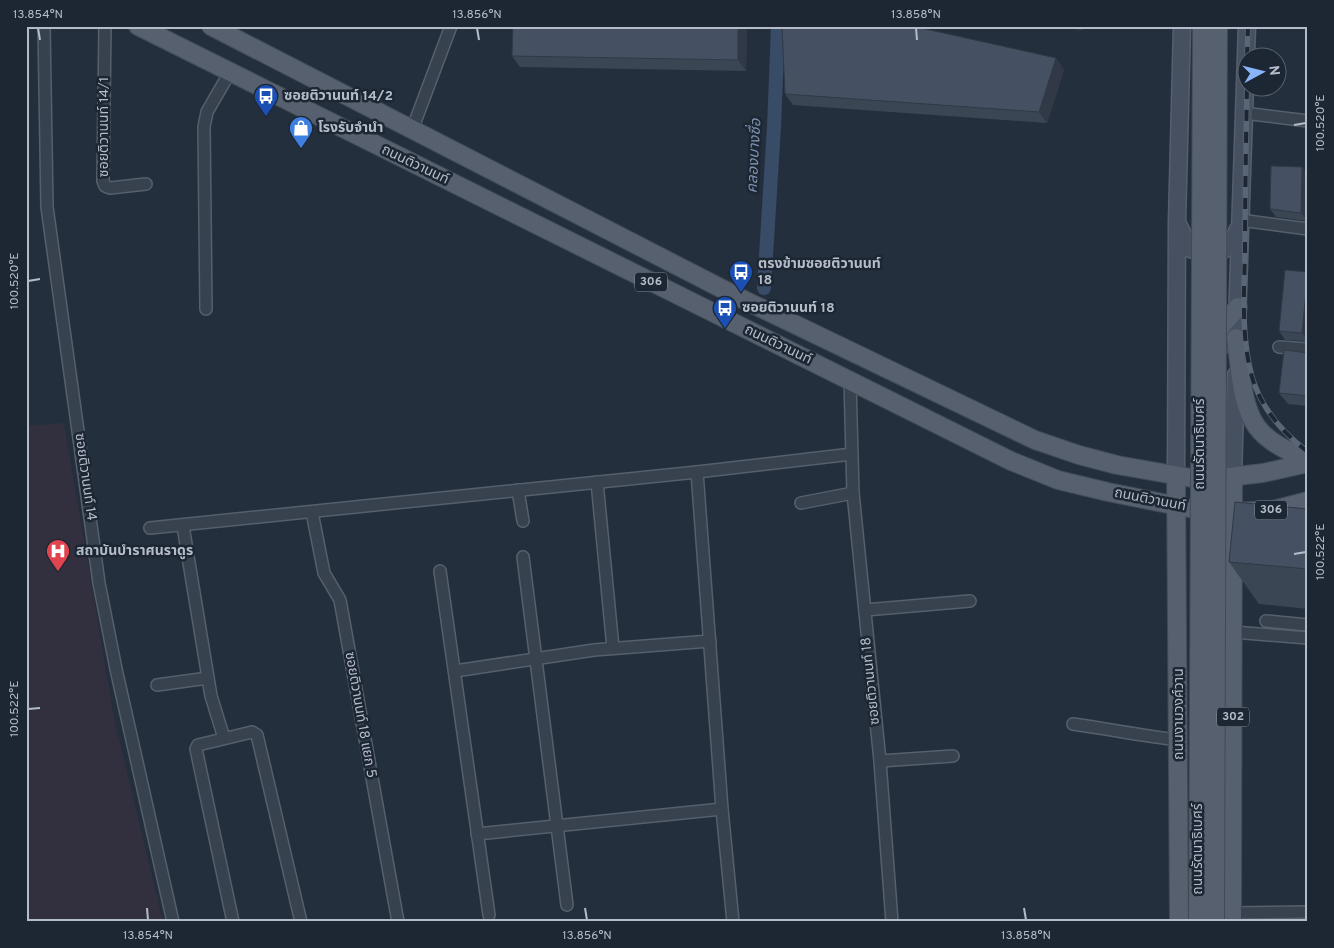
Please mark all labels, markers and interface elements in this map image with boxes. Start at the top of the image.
text: 13.854°N [13,7,63,23]
text: 13.856°N [452,7,502,23]
text: 13.858°N [891,7,941,23]
north arrow [1236,48,1286,98]
text: N [1264,65,1282,77]
street label: ซอยติวานนท์ 14/1 [96,77,113,177]
bus stop icon: ซอยติวานนท์ 14/2 [253,83,279,117]
place label: ซอยติวานนท์ 14/2 [284,88,393,105]
text: 100.520°E [1313,94,1329,152]
shop icon: โรงรับจำนำ [288,115,314,149]
water label: คลองบางซื่อ [741,117,767,194]
place label: โรงรับจำนำ [318,120,383,137]
street label: ถนนติวานนท์ [379,141,451,189]
text: 100.520°E [7,252,23,310]
place label: ตรงข้ามซอยติวานนท์ 18 [758,256,881,289]
bus stop icon: ตรงข้ามซอยติวานนท์ 18 [728,259,754,293]
road number: 306 [635,272,667,292]
bus stop icon: ซอยติวานนท์ 18 [712,295,738,329]
place label: ซอยติวานนท์ 18 [742,300,835,317]
street label: ถนนติวานนท์ [742,321,814,369]
street label: ถนนรัตนาธิเบศร์ [1192,398,1209,490]
street label: ซอยติวานนท์ 14 [70,432,100,522]
street label: ถนนติวานนท์ [1113,485,1187,515]
road number: 306 [1255,500,1287,520]
text: 100.522°E [1313,524,1329,580]
hospital icon: สถาบันบำราศนราดูร [45,538,71,572]
place label: สถาบันบำราศนราดูร [76,543,193,560]
street label: ซอยติวานนท์ 18 [858,636,884,726]
street label: ซอยติวานนท์ 18 แยก 5 [341,651,379,779]
street label: ถนนงามวงศ์วาน [1171,668,1188,760]
text: 100.522°E [7,681,23,737]
road number: 302 [1217,708,1249,726]
street label: ถนนรัตนาธิเบศร์ [1190,803,1207,895]
text: 13.854°N [123,928,173,944]
text: 13.856°N [562,928,612,944]
text: 13.858°N [1001,928,1051,944]

